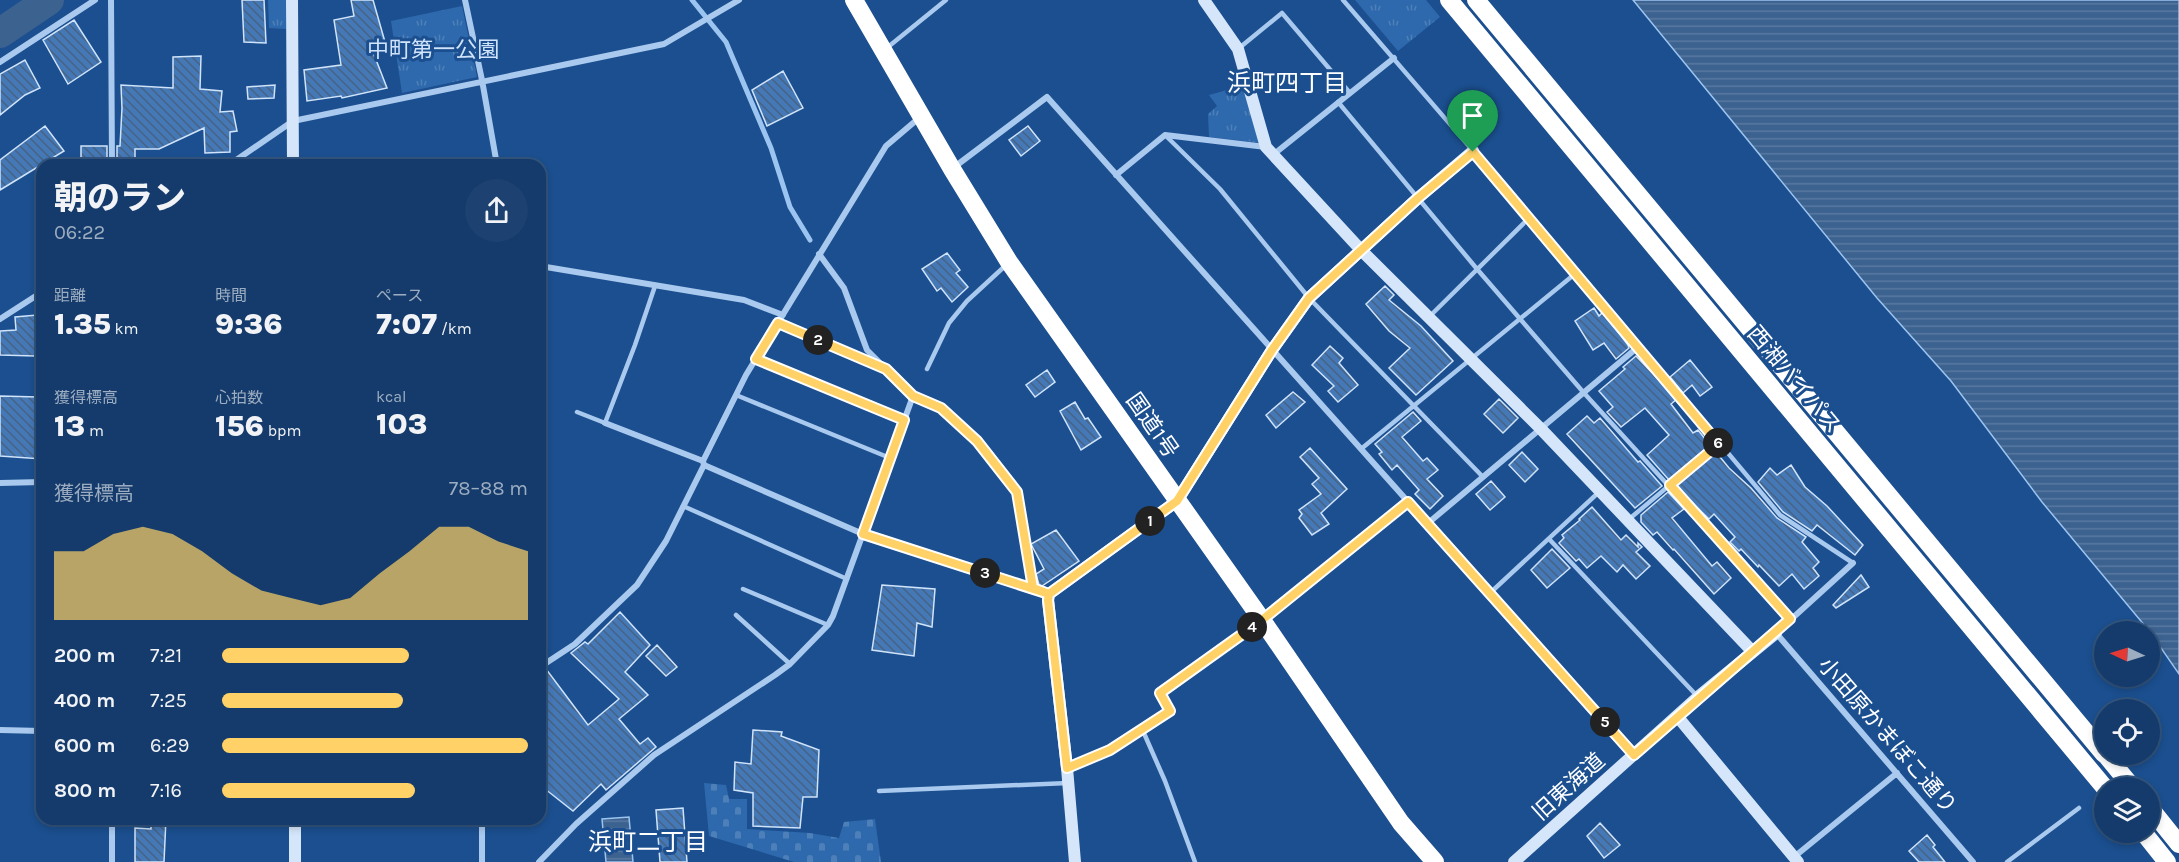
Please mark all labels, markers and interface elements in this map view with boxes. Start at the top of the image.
park label: 中町第一公園 [367,37,499,63]
district label: 浜町四丁目 [1227,69,1347,97]
pin [1447,90,1498,152]
icon: arrive [1456,99,1489,132]
text: 朝のラン [54,179,186,217]
button: share [465,179,528,242]
text: 06:22 [54,221,105,244]
text: 距離 [54,286,86,305]
text: 時間 [215,286,247,305]
text: ペース [376,286,423,305]
text: 1.35 [54,306,111,342]
text: 9:36 [215,306,283,342]
text: 7:07 [376,306,437,342]
text: km [111,319,139,338]
text: /km [437,319,472,338]
street label: 西湘バイパス [1742,321,1846,438]
pin: 2 [803,325,833,355]
text: 2 [813,330,823,349]
text: kcal [376,387,407,406]
text: 獲得標高 [54,388,118,407]
text: 心拍数 [215,388,263,407]
street label: 国道1号 [1121,388,1184,463]
text: 103 [376,406,427,442]
text: 13 [54,408,85,444]
text: 156 [215,408,264,444]
text: m [85,421,104,440]
text: bpm [264,421,301,440]
pin: 6 [1703,428,1733,458]
text: 6 [1713,433,1723,452]
text: 78–88 m [449,477,528,500]
text: 獲得標高 [54,482,134,505]
pin: 1 [1135,506,1165,536]
text: 1 [1147,511,1153,530]
pin: 3 [970,558,1000,588]
text: 3 [980,563,990,582]
pin: 4 [1237,612,1267,642]
text: 4 [1247,617,1257,636]
north arrow [2094,621,2160,687]
map controls [2094,621,2160,843]
text: 200 m [54,644,115,667]
text: 7:21 [150,644,182,667]
street label: 小田原かまぼこ通り [1812,652,1962,819]
text: 400 m [54,689,115,712]
text: 7:25 [150,689,187,712]
button: locate [2094,699,2160,765]
pin: 5 [1590,707,1620,737]
text: 5 [1600,712,1610,731]
text: 600 m [54,734,115,757]
text: 6:29 [150,734,189,757]
street label: 旧東海道 [1527,748,1610,826]
button: layers [2094,777,2160,843]
text: 800 m [54,779,116,802]
text: 7:16 [150,779,182,802]
district label: 浜町二丁目 [588,828,708,856]

